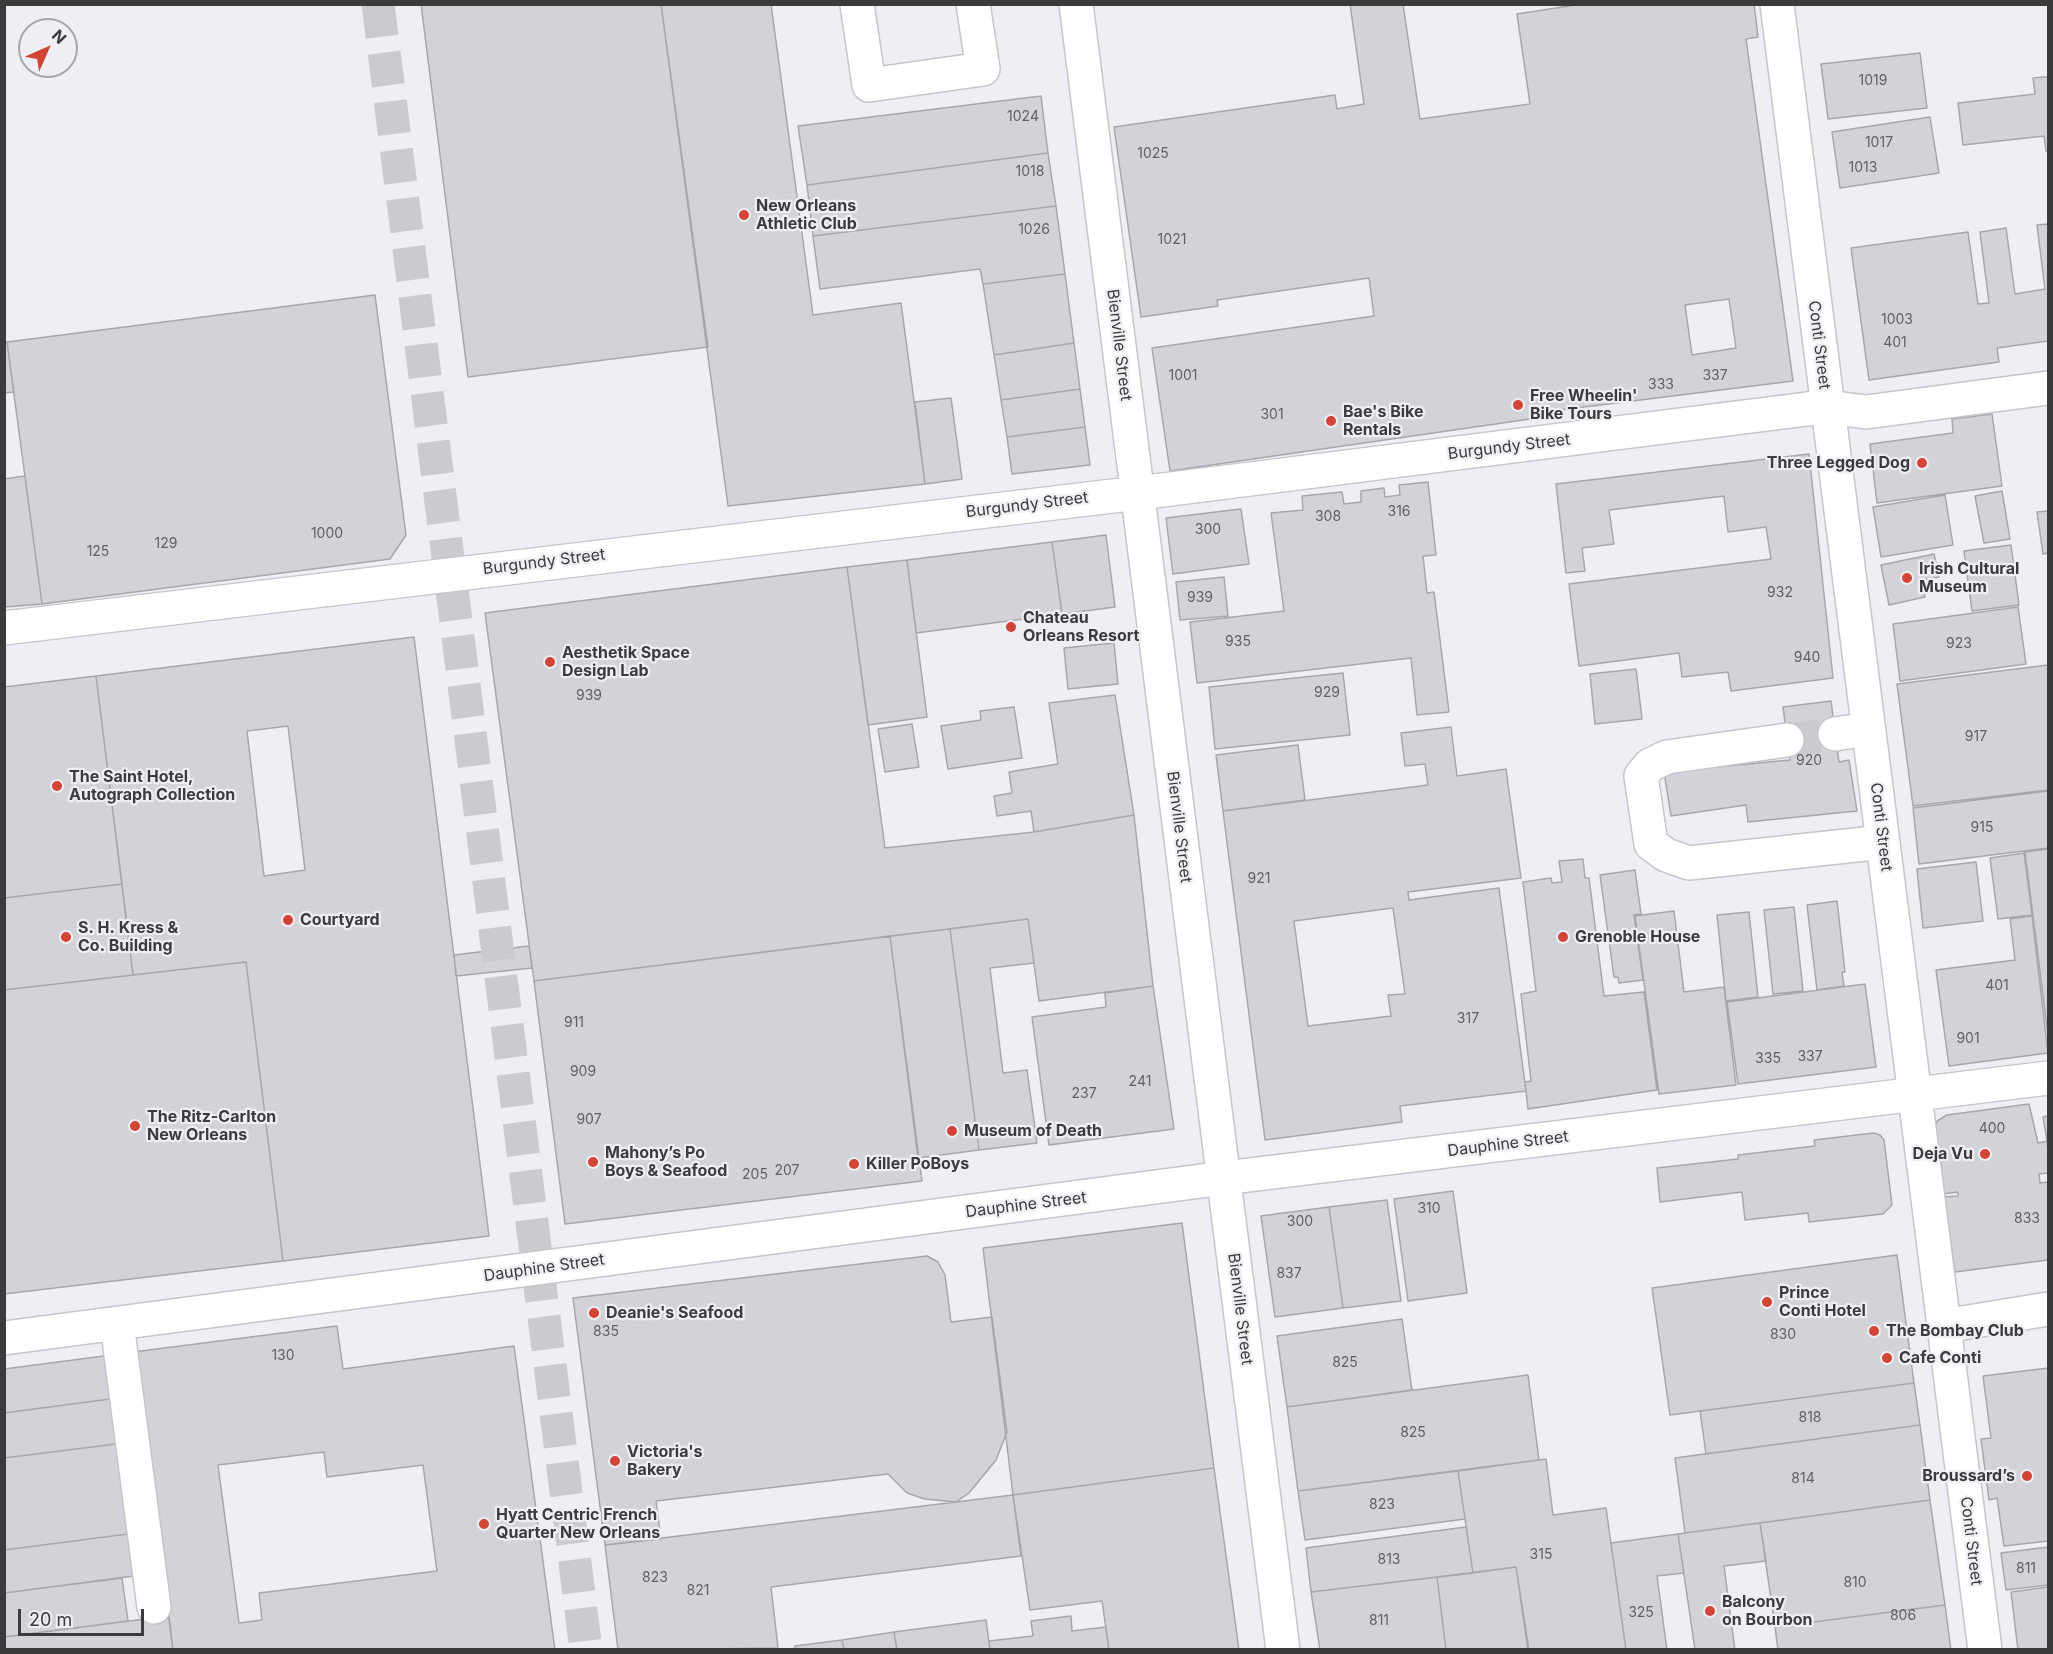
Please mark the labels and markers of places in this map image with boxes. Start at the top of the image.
place label: New Orleans Athletic Club [756,196,857,234]
marker: New Orleans Athletic Club [737,208,751,222]
place label: Free Wheelin' Bike Tours [1530,386,1637,424]
marker: Free Wheelin' Bike Tours [1511,398,1525,412]
place label: Bae's Bike Rentals [1343,402,1424,440]
marker: Bae's Bike Rentals [1324,414,1338,428]
place label: Three Legged Dog [1767,453,1910,473]
marker: Three Legged Dog [1915,456,1929,470]
place label: Irish Cultural Museum [1919,559,2019,597]
marker: Irish Cultural Museum [1900,571,1914,585]
place label: Chateau Orleans Resort [1023,608,1139,646]
marker: Chateau Orleans Resort [1004,620,1018,634]
place label: Aesthetik Space Design Lab [562,643,690,681]
marker: Aesthetik Space Design Lab [543,655,557,669]
place label: The Saint Hotel, Autograph Collection [69,767,235,805]
marker: The Saint Hotel, Autograph Collection [50,779,64,793]
place label: Courtyard [300,910,380,930]
marker: Courtyard [281,913,295,927]
place label: S. H. Kress & Co. Building [78,918,178,956]
place label: Grenoble House [1575,927,1700,947]
marker: S. H. Kress & Co. Building [59,930,73,944]
marker: Grenoble House [1556,930,1570,944]
place label: The Ritz-Carlton New Orleans [147,1107,276,1145]
marker: The Ritz-Carlton New Orleans [128,1119,142,1133]
place label: Museum of Death [964,1121,1102,1141]
marker: Museum of Death [945,1124,959,1138]
place label: Mahony’s Po Boys & Seafood [605,1143,727,1181]
place label: Deja Vu [1913,1144,1973,1164]
marker: Deja Vu [1978,1147,1992,1161]
place label: Killer PoBoys [866,1154,969,1174]
marker: Mahony’s Po Boys & Seafood [586,1155,600,1169]
marker: Killer PoBoys [847,1157,861,1171]
place label: Prince Conti Hotel [1779,1283,1866,1321]
marker: Prince Conti Hotel [1760,1295,1774,1309]
place label: Deanie's Seafood [606,1303,743,1323]
marker: Deanie's Seafood [587,1306,601,1320]
place label: The Bombay Club [1886,1321,2024,1341]
marker: The Bombay Club [1867,1324,1881,1338]
place label: Cafe Conti [1899,1348,1981,1368]
marker: Cafe Conti [1880,1351,1894,1365]
place label: Victoria's Bakery [627,1442,702,1480]
marker: Victoria's Bakery [608,1454,622,1468]
place label: Broussard’s [1922,1466,2015,1486]
marker: Broussard’s [2020,1469,2034,1483]
place label: Hyatt Centric French Quarter New Orleans [496,1505,660,1543]
marker: Hyatt Centric French Quarter New Orleans [477,1517,491,1531]
place label: Balcony on Bourbon [1722,1592,1813,1630]
marker: Balcony on Bourbon [1703,1604,1717,1618]

